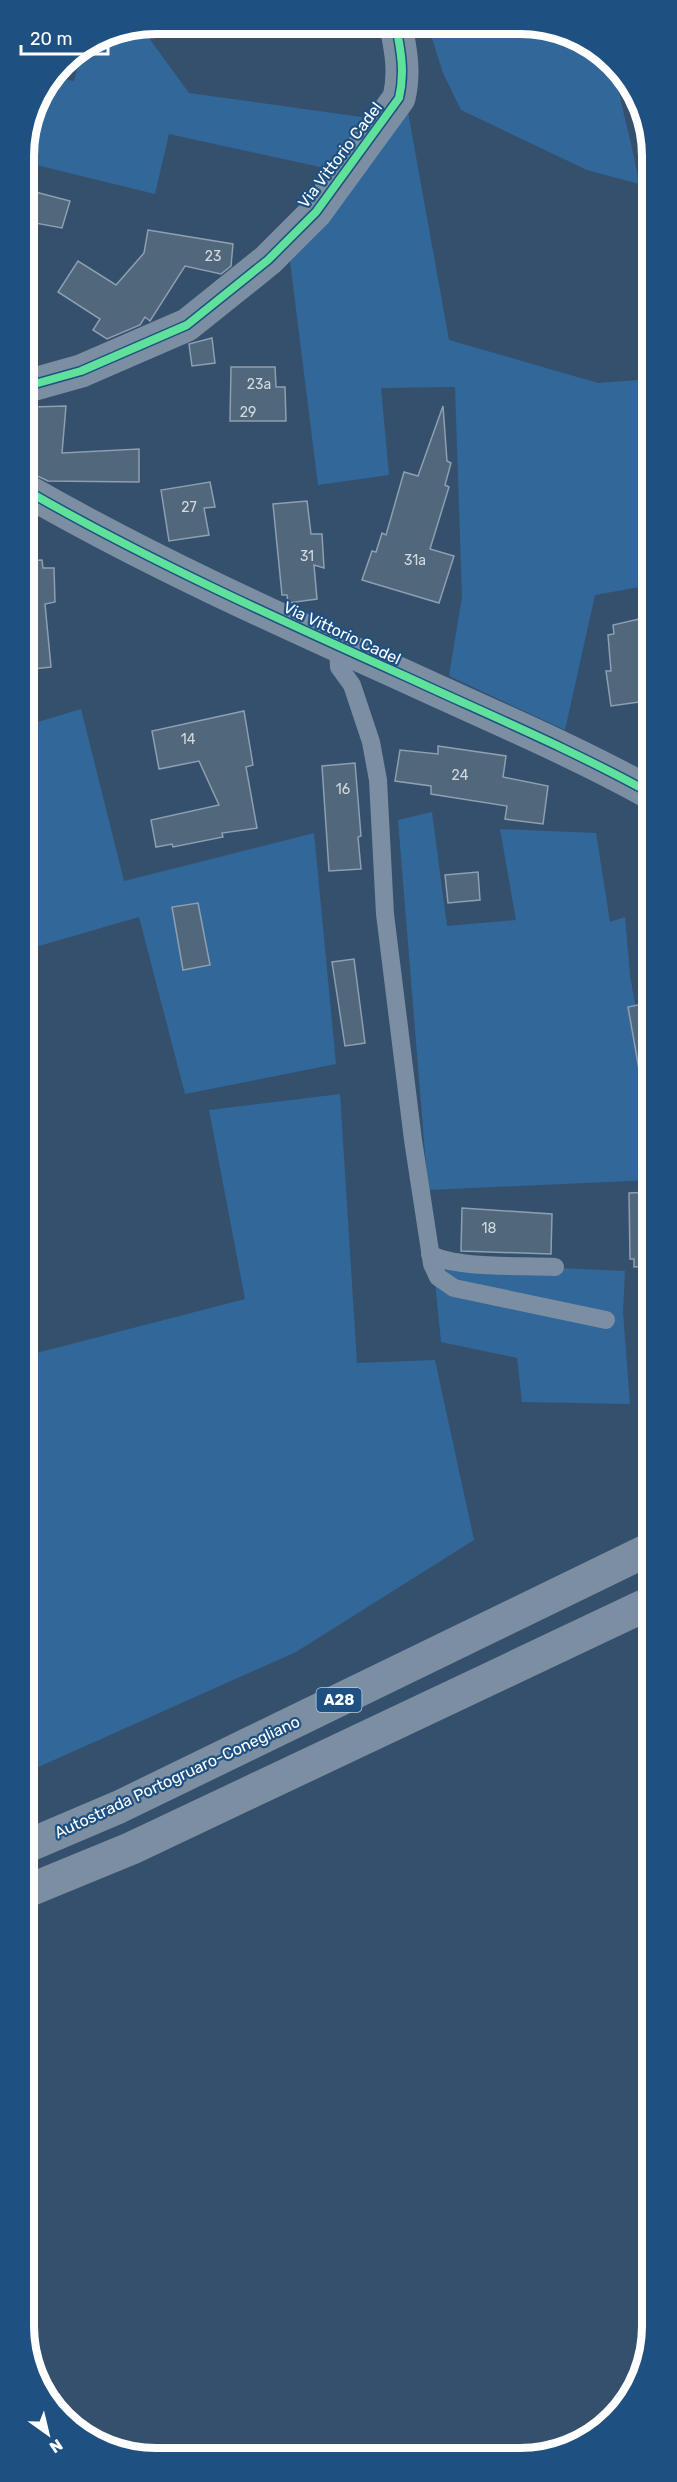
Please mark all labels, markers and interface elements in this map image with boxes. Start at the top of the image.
scale bar [21,18,108,56]
text: 20 m [30,28,72,50]
street label: Via Vittorio Cadel [294,98,386,212]
house number: 23 [205,248,221,265]
house number: 23a [247,376,271,393]
house number: 29 [240,404,256,421]
house number: 27 [181,499,197,516]
house number: 31 [300,548,314,565]
house number: 31a [404,552,426,569]
street label: Via Vittorio Cadel [280,597,404,669]
house number: 14 [181,731,196,748]
house number: 24 [452,767,469,784]
house number: 16 [336,781,350,798]
house number: 18 [482,1220,497,1237]
road number: A28 [316,1688,362,1712]
street label: Autostrada Portogruaro-Conegliano [51,1712,303,1842]
north arrow [18,2404,78,2464]
text: N [46,2435,66,2457]

